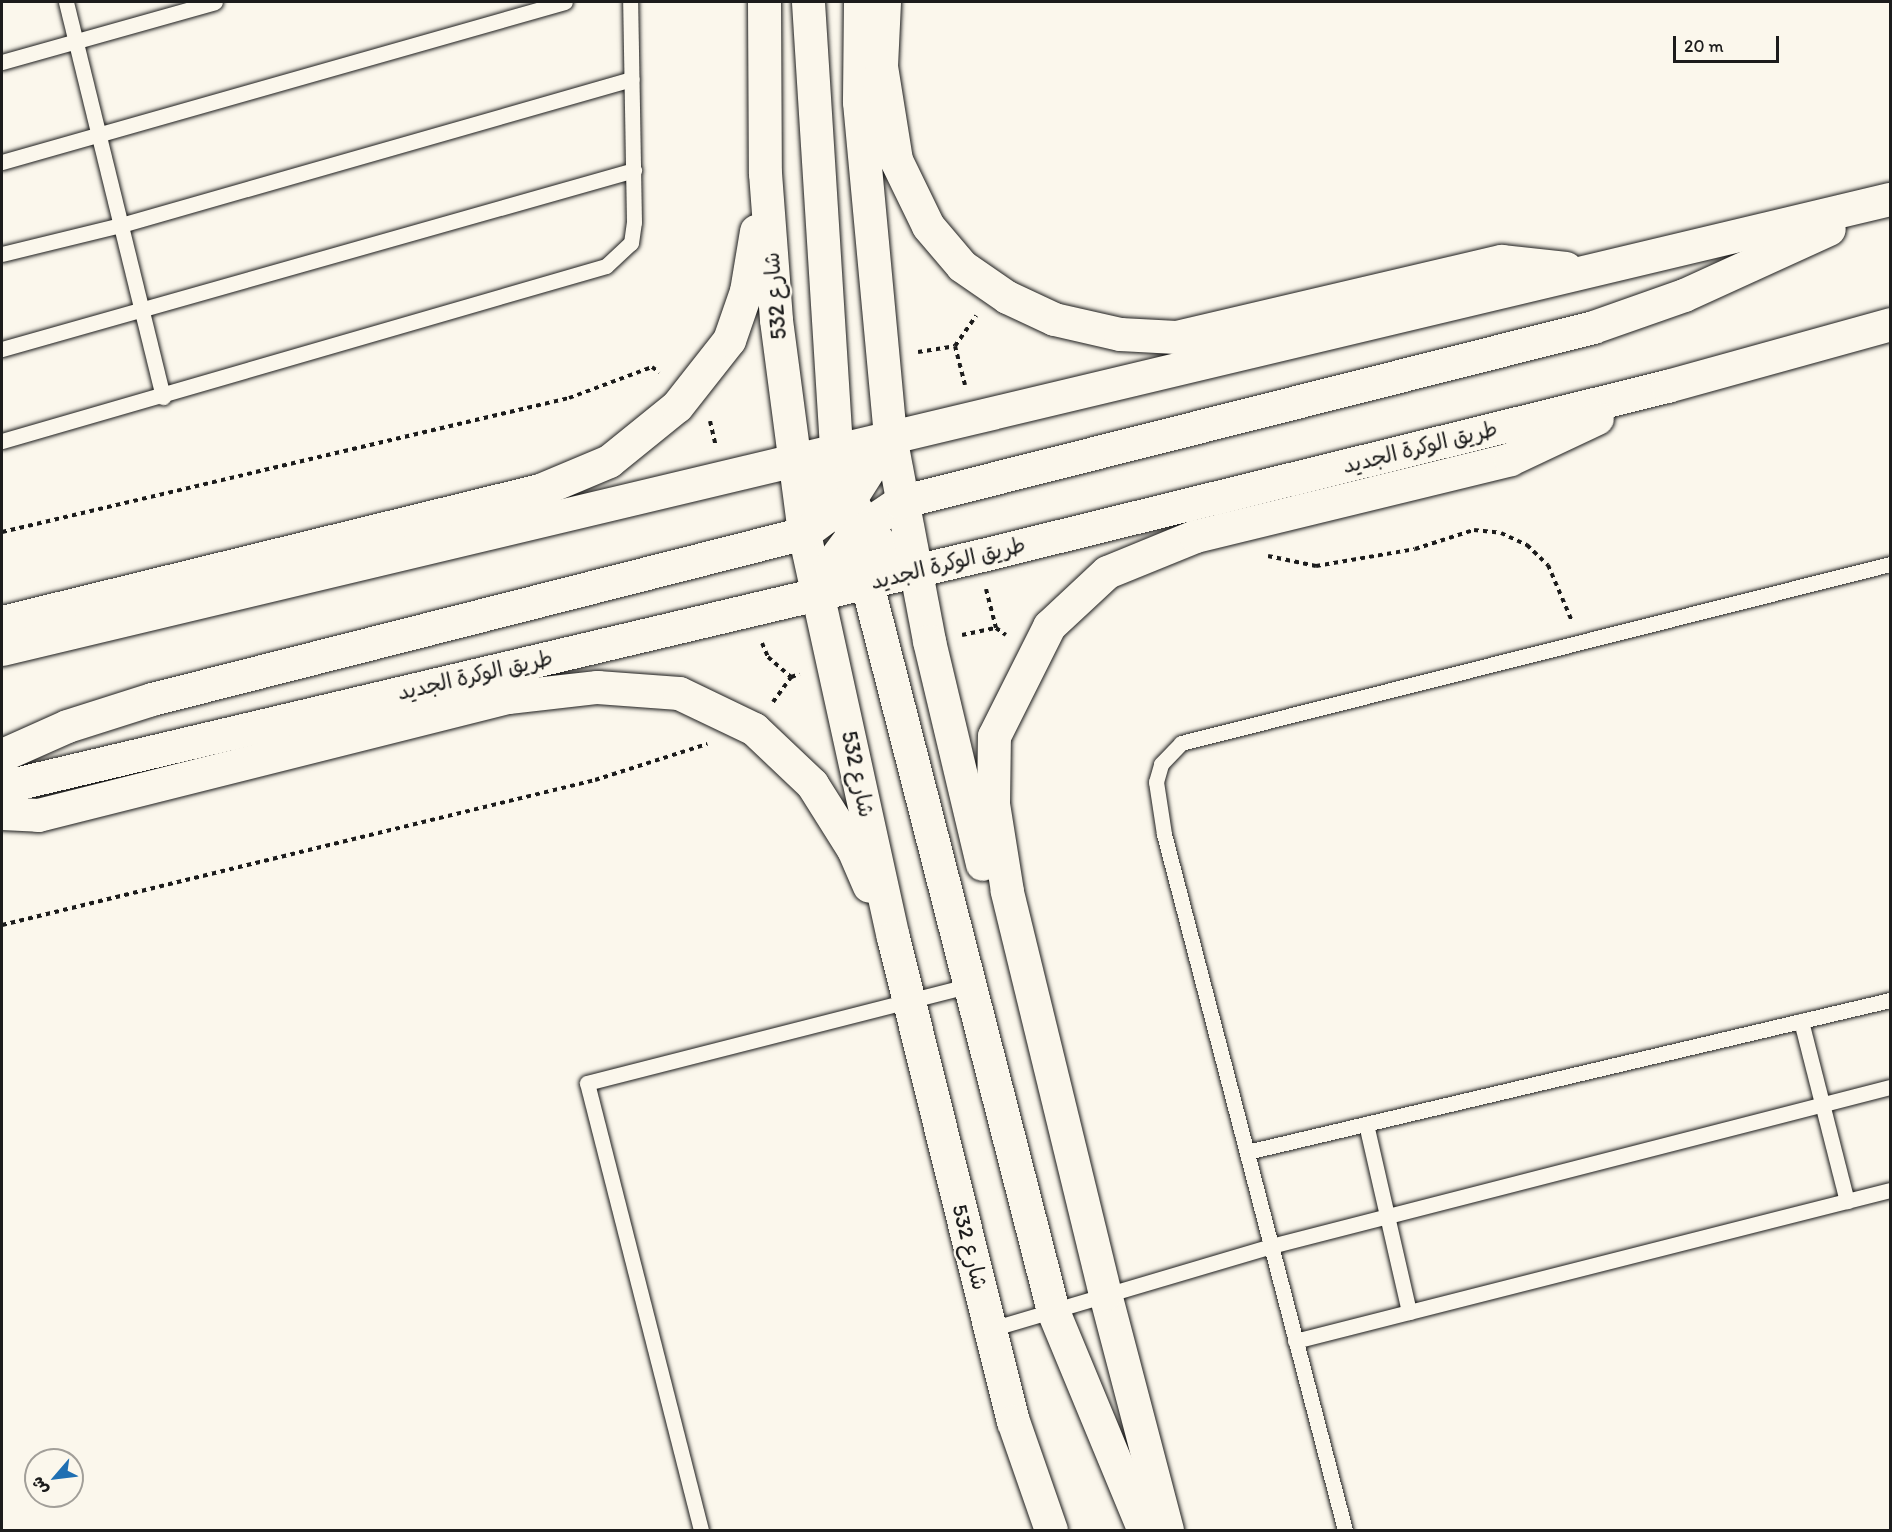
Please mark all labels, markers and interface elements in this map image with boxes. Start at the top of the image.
scale bar [1676,24,1782,62]
text: 20 m [1684,35,1724,57]
street label: شارع 532 [758,251,792,341]
street label: طريق الوكرة الجديد [1340,415,1500,479]
street label: طريق الوكرة الجديد [868,531,1028,595]
street label: طريق الوكرة الجديد [395,644,555,706]
street label: شارع 532 [836,728,880,820]
street label: شارع 532 [947,1201,993,1293]
north arrow [24,1448,84,1508]
text: ش [27,1474,52,1498]

